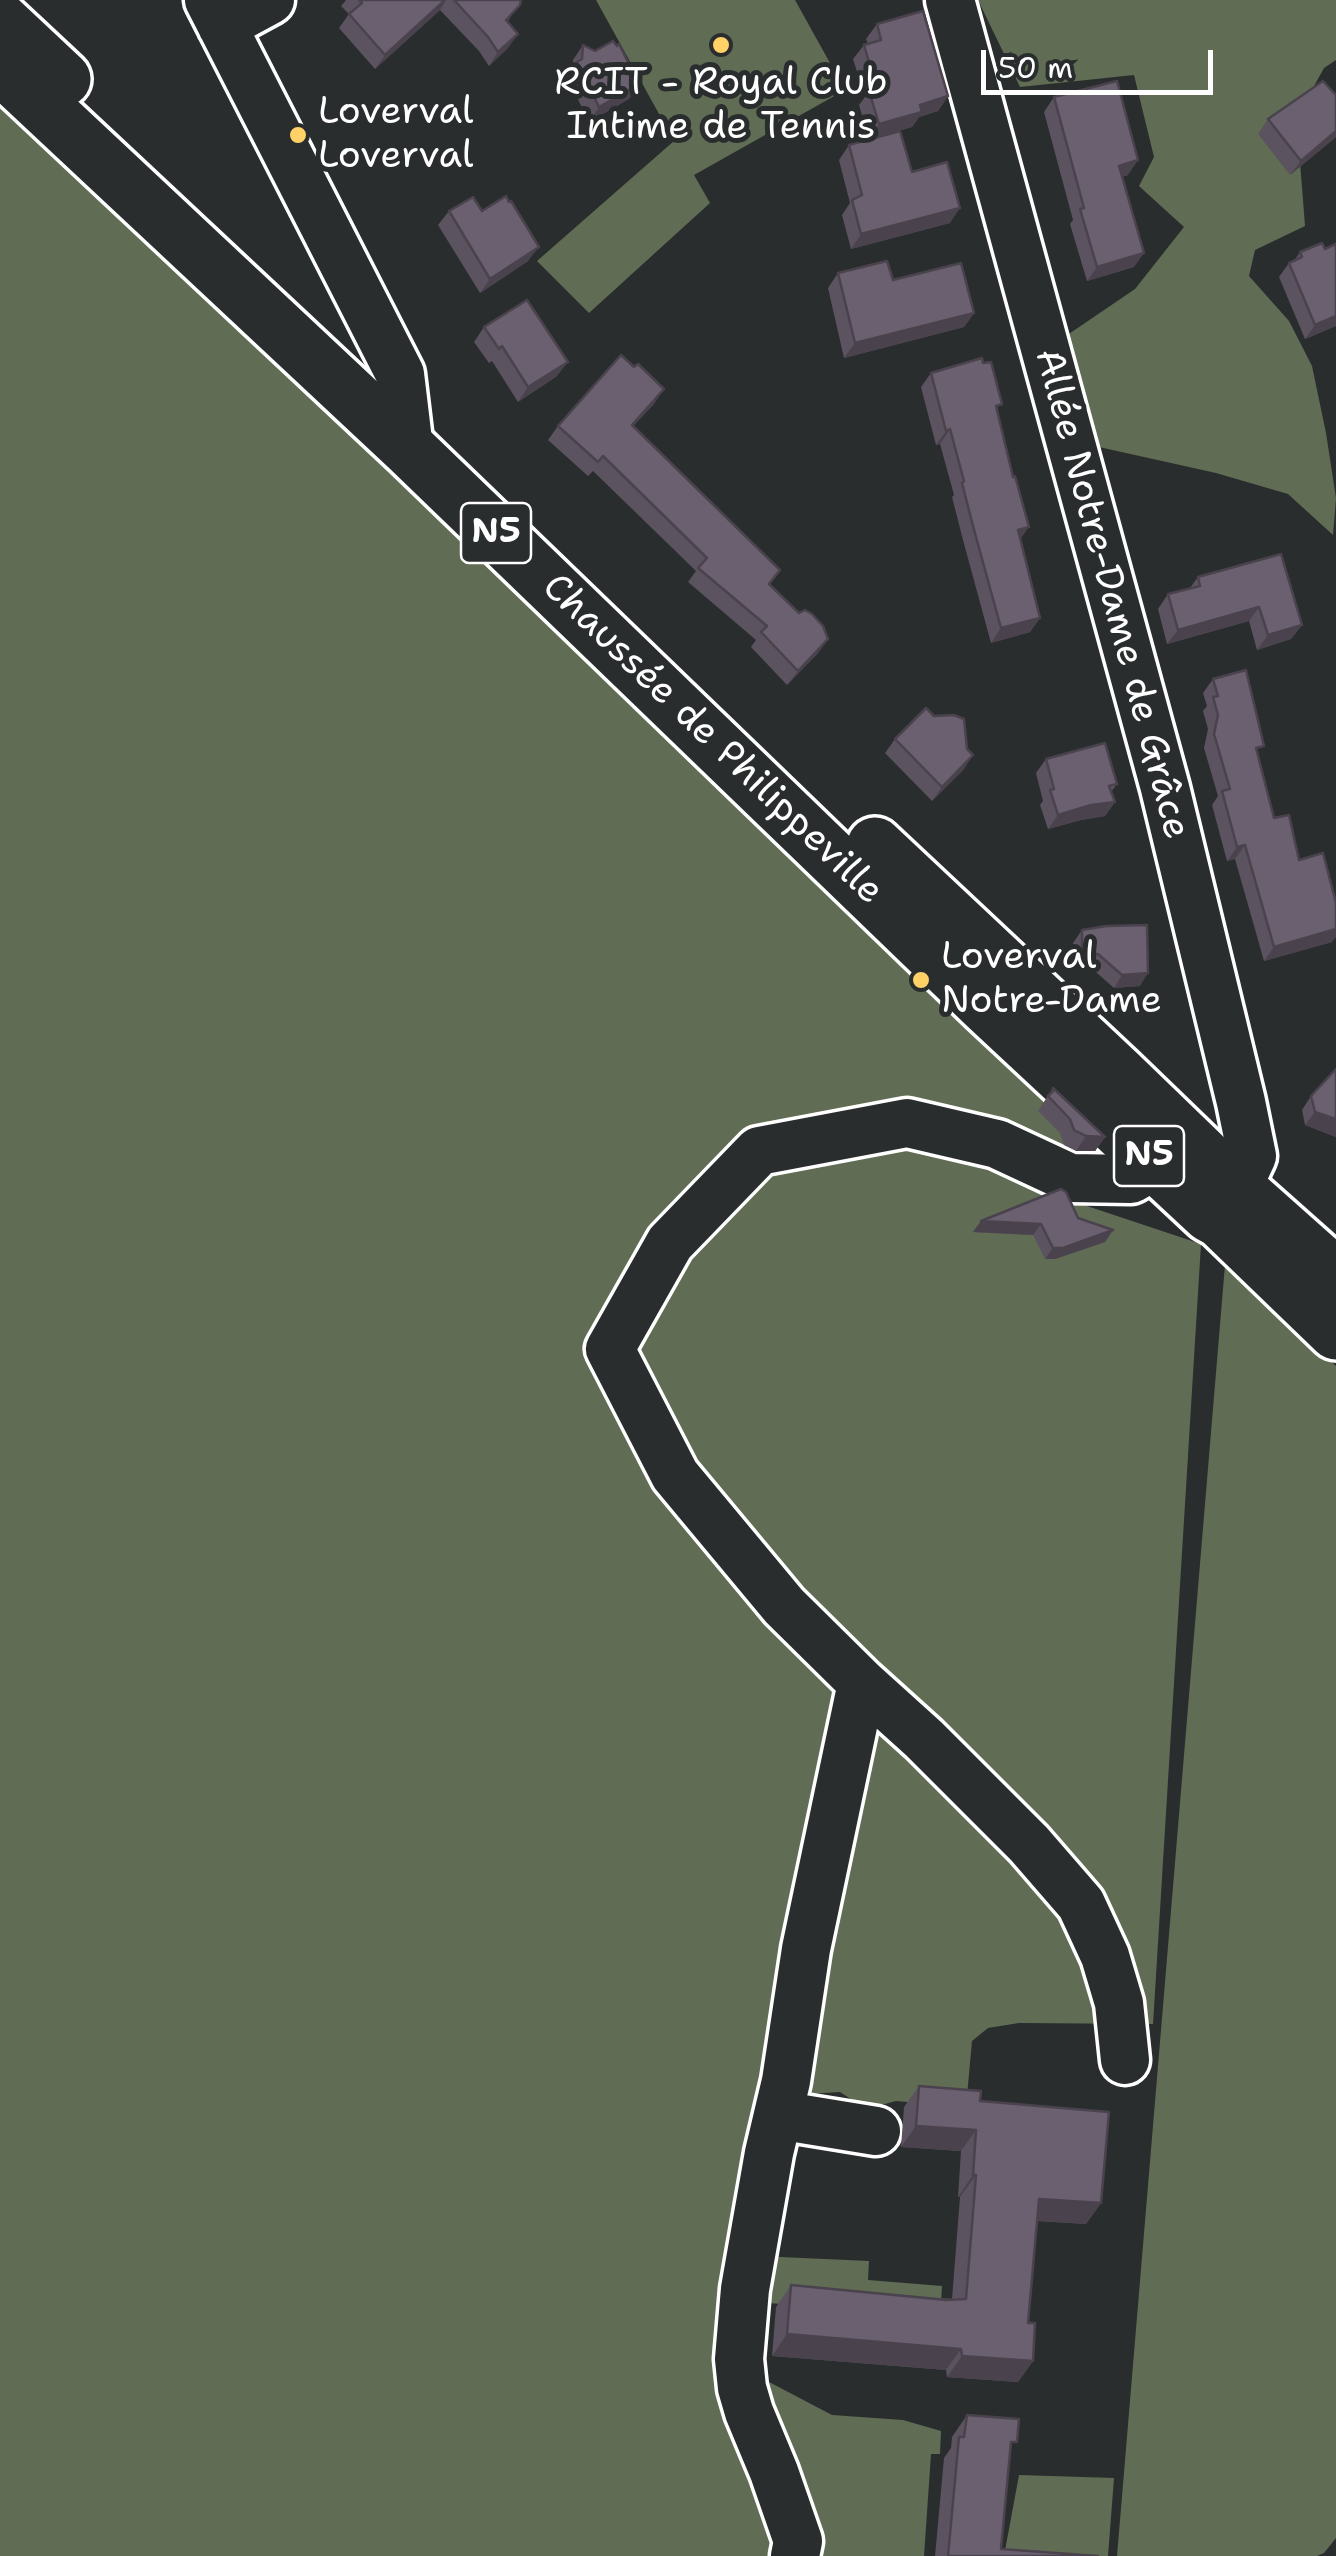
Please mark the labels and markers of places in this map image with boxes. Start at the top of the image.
marker: RCIT - Royal Club Intime de Tennis [710,34,732,56]
place label: RCIT - Royal Club Intime de Tennis [554,61,888,150]
place label: Loverval Loverval [318,90,473,180]
marker: Loverval Loverval [287,124,309,146]
place label: Loverval Notre-Dame [941,935,1162,1024]
marker: Loverval Notre-Dame [910,969,932,991]

